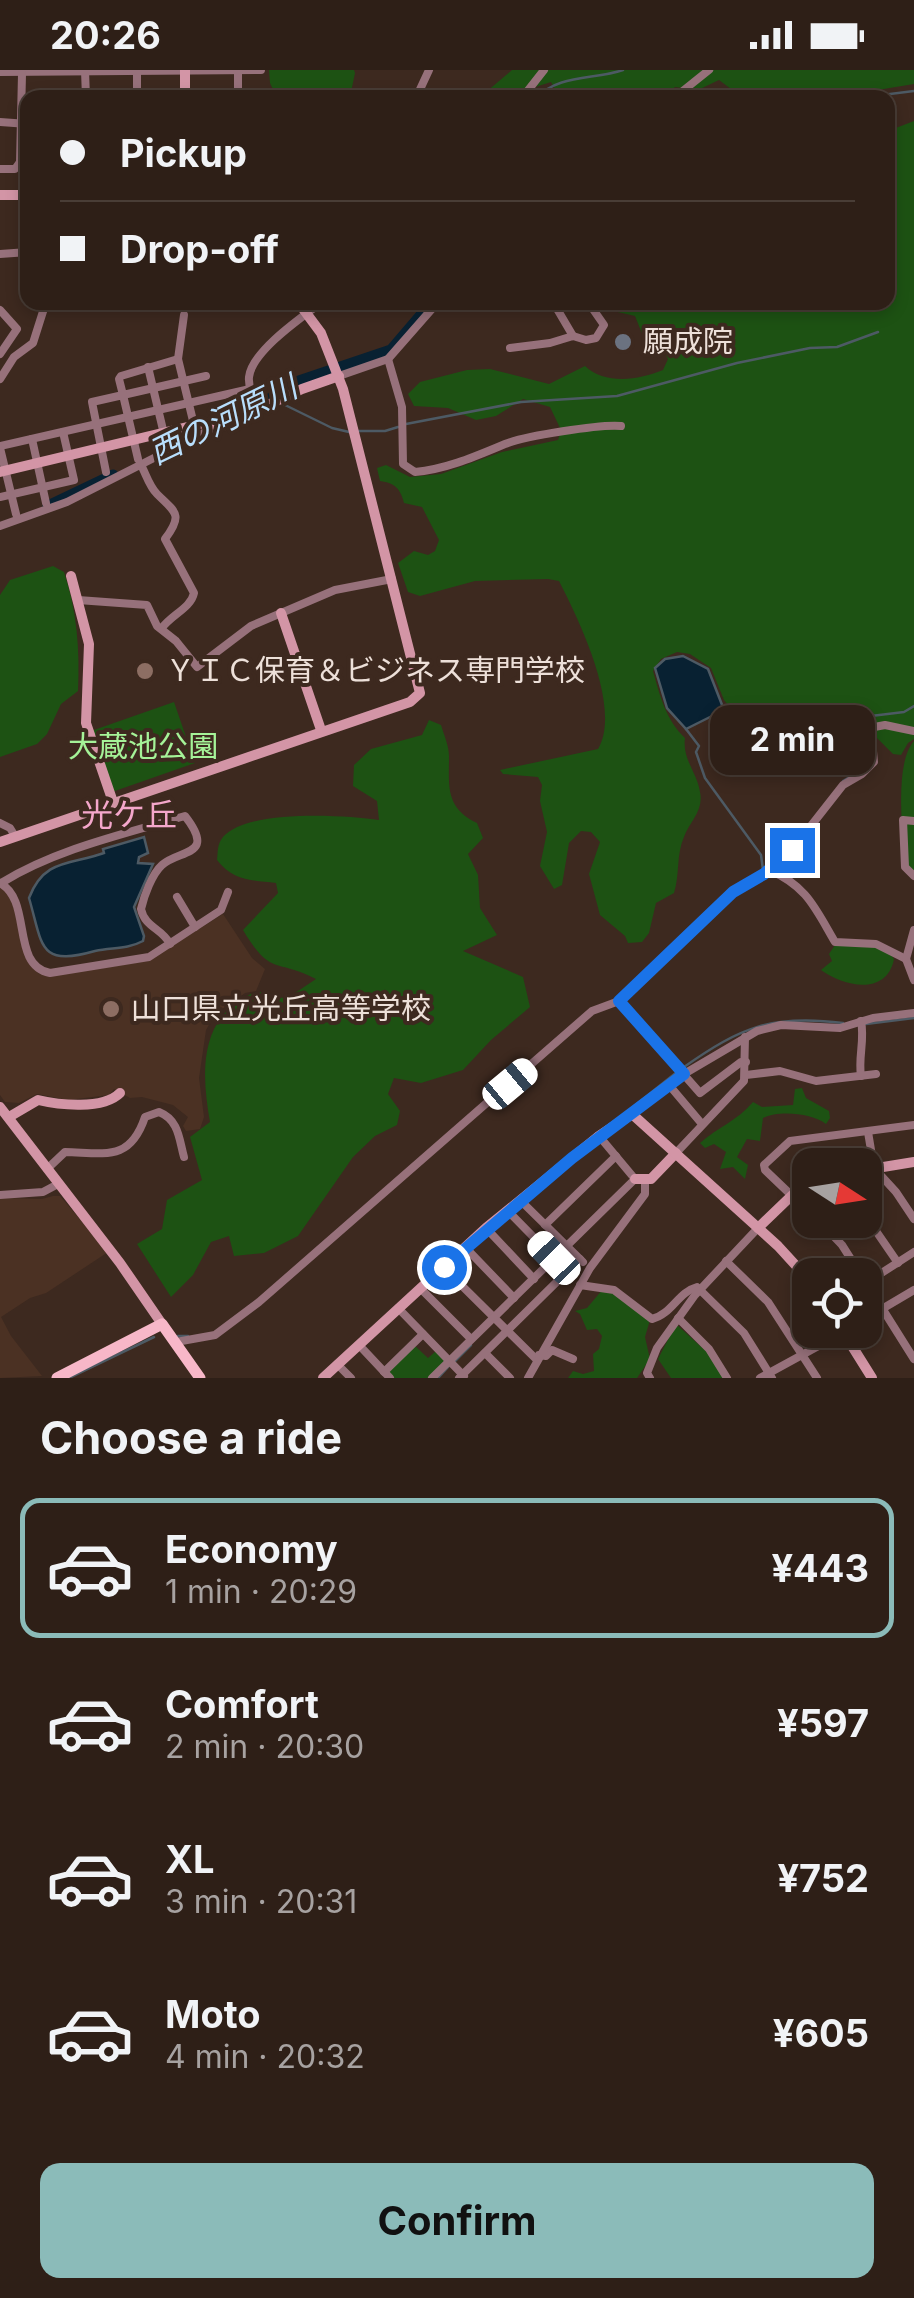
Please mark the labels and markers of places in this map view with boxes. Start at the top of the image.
place label: 願成院 [643,323,733,359]
marker: 願成院 [612,331,634,353]
place label: ＹＩＣ保育＆ビジネス専門学校 [165,652,585,688]
marker: ＹＩＣ保育＆ビジネス専門学校 [134,660,156,682]
place label: 山口県立光丘高等学校 [131,990,431,1026]
marker: 山口県立光丘高等学校 [100,998,122,1020]

